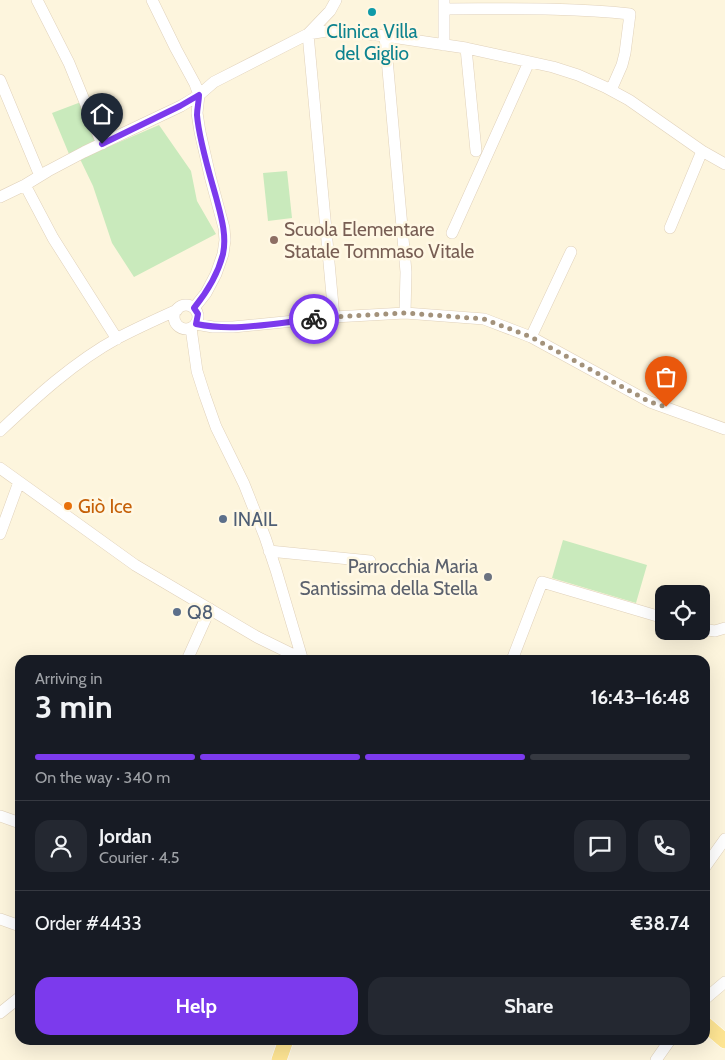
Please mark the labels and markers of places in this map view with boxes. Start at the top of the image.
marker: Clinica Villa del Giglio [366,6,378,18]
place label: Clinica Villa del Giglio [326,20,418,65]
pin [81,93,123,144]
place label: Scuola Elementare Statale Tommaso Vitale [284,218,475,263]
marker: Scuola Elementare Statale Tommaso Vitale [268,234,280,246]
pin [645,356,687,407]
place label: Giò Ice [78,495,132,518]
marker: Giò Ice [62,500,74,512]
place label: INAIL [233,508,278,531]
marker: INAIL [217,513,229,525]
place label: Parrocchia Maria Santissima della Stella [299,555,478,600]
marker: Parrocchia Maria Santissima della Stella [482,571,494,583]
place label: Q8 [187,601,213,624]
marker: Q8 [171,606,183,618]

